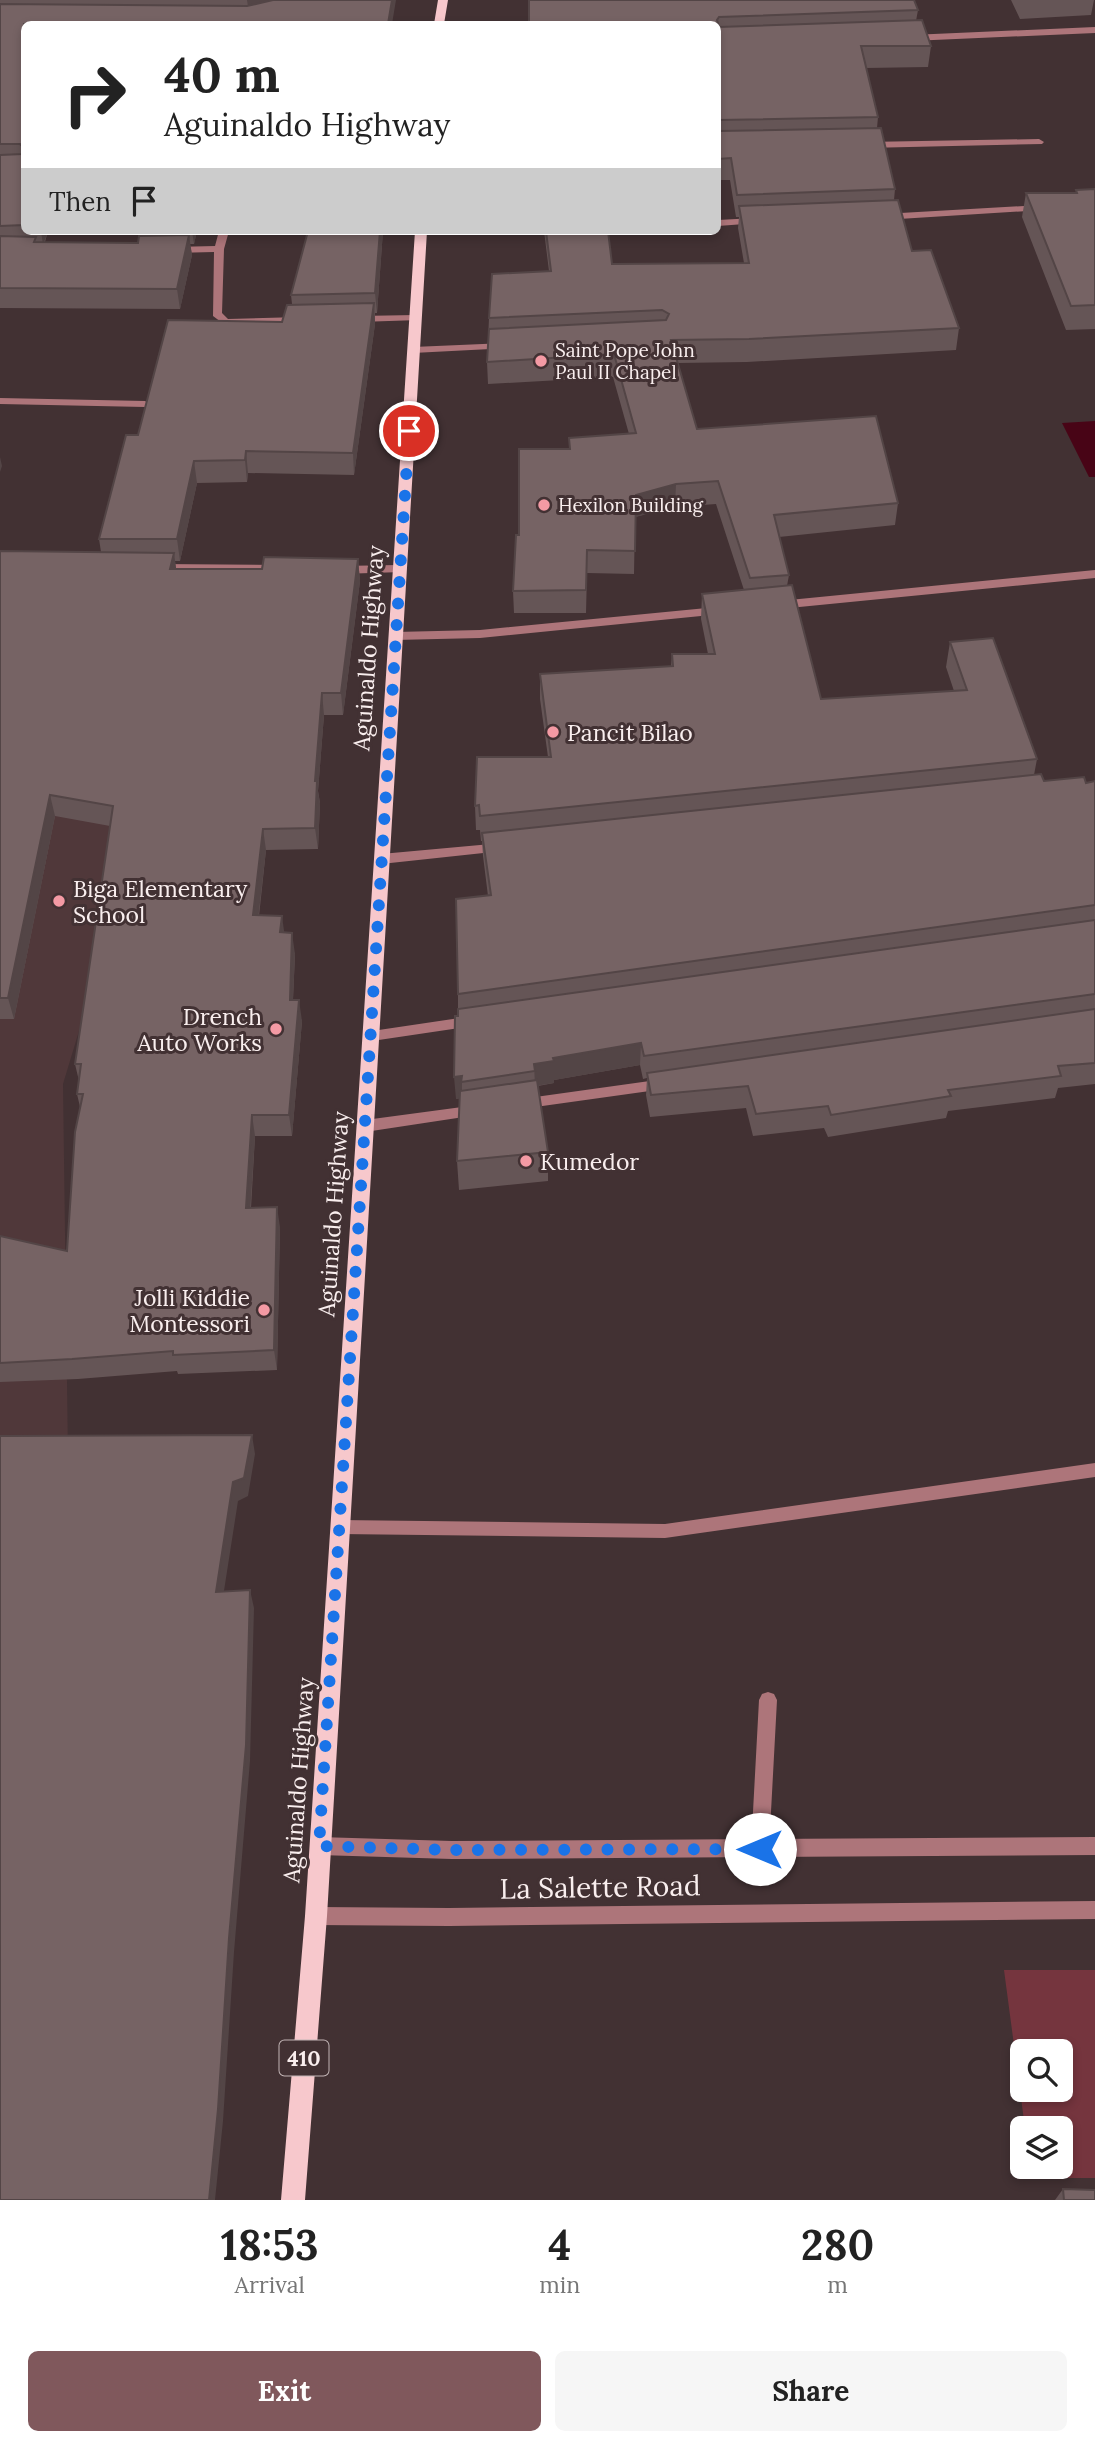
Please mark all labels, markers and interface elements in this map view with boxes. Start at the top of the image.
text: 40 m [164,43,280,105]
icon: right [49,49,140,140]
text: Aguinaldo Highway [164,104,450,145]
icon: arrive [125,182,163,220]
text: Then [49,185,111,218]
place label: Saint Pope John Paul II Chapel [555,338,695,384]
marker: Saint Pope John Paul II Chapel [533,353,549,369]
pin [379,401,439,461]
icon: arrive [390,412,428,450]
place label: Hexilon Building [558,493,704,517]
marker: Hexilon Building [536,497,552,513]
street label: Aguinaldo Highway [346,543,390,753]
place label: Pancit Bilao [567,718,693,747]
marker: Pancit Bilao [545,724,561,740]
place label: Biga Elementary School [73,874,248,929]
marker: Biga Elementary School [51,893,67,909]
place label: Drench Auto Works [136,1002,262,1057]
marker: Drench Auto Works [268,1021,284,1037]
street label: Aguinaldo Highway [311,1109,355,1319]
place label: Kumedor [540,1147,639,1176]
marker: Kumedor [518,1153,534,1169]
place label: Jolli Kiddie Montessori [129,1283,250,1338]
marker: Jolli Kiddie Montessori [256,1302,272,1318]
street label: Aguinaldo Highway [276,1675,320,1885]
position arrow [723,1812,797,1886]
street label: La Salette Road [499,1867,701,1907]
map controls [1010,2039,1073,2179]
button: search [1010,2039,1073,2102]
road number: 410 [280,2040,328,2076]
button: layers [1010,2116,1073,2179]
text: 18:53 [221,2218,319,2272]
text: 4 [548,2218,571,2272]
text: 280 [801,2218,874,2272]
text: Arrival [235,2270,305,2299]
text: min [539,2270,580,2299]
text: m [827,2270,848,2299]
button: Exit [28,2351,541,2431]
button: Share [555,2351,1067,2431]

